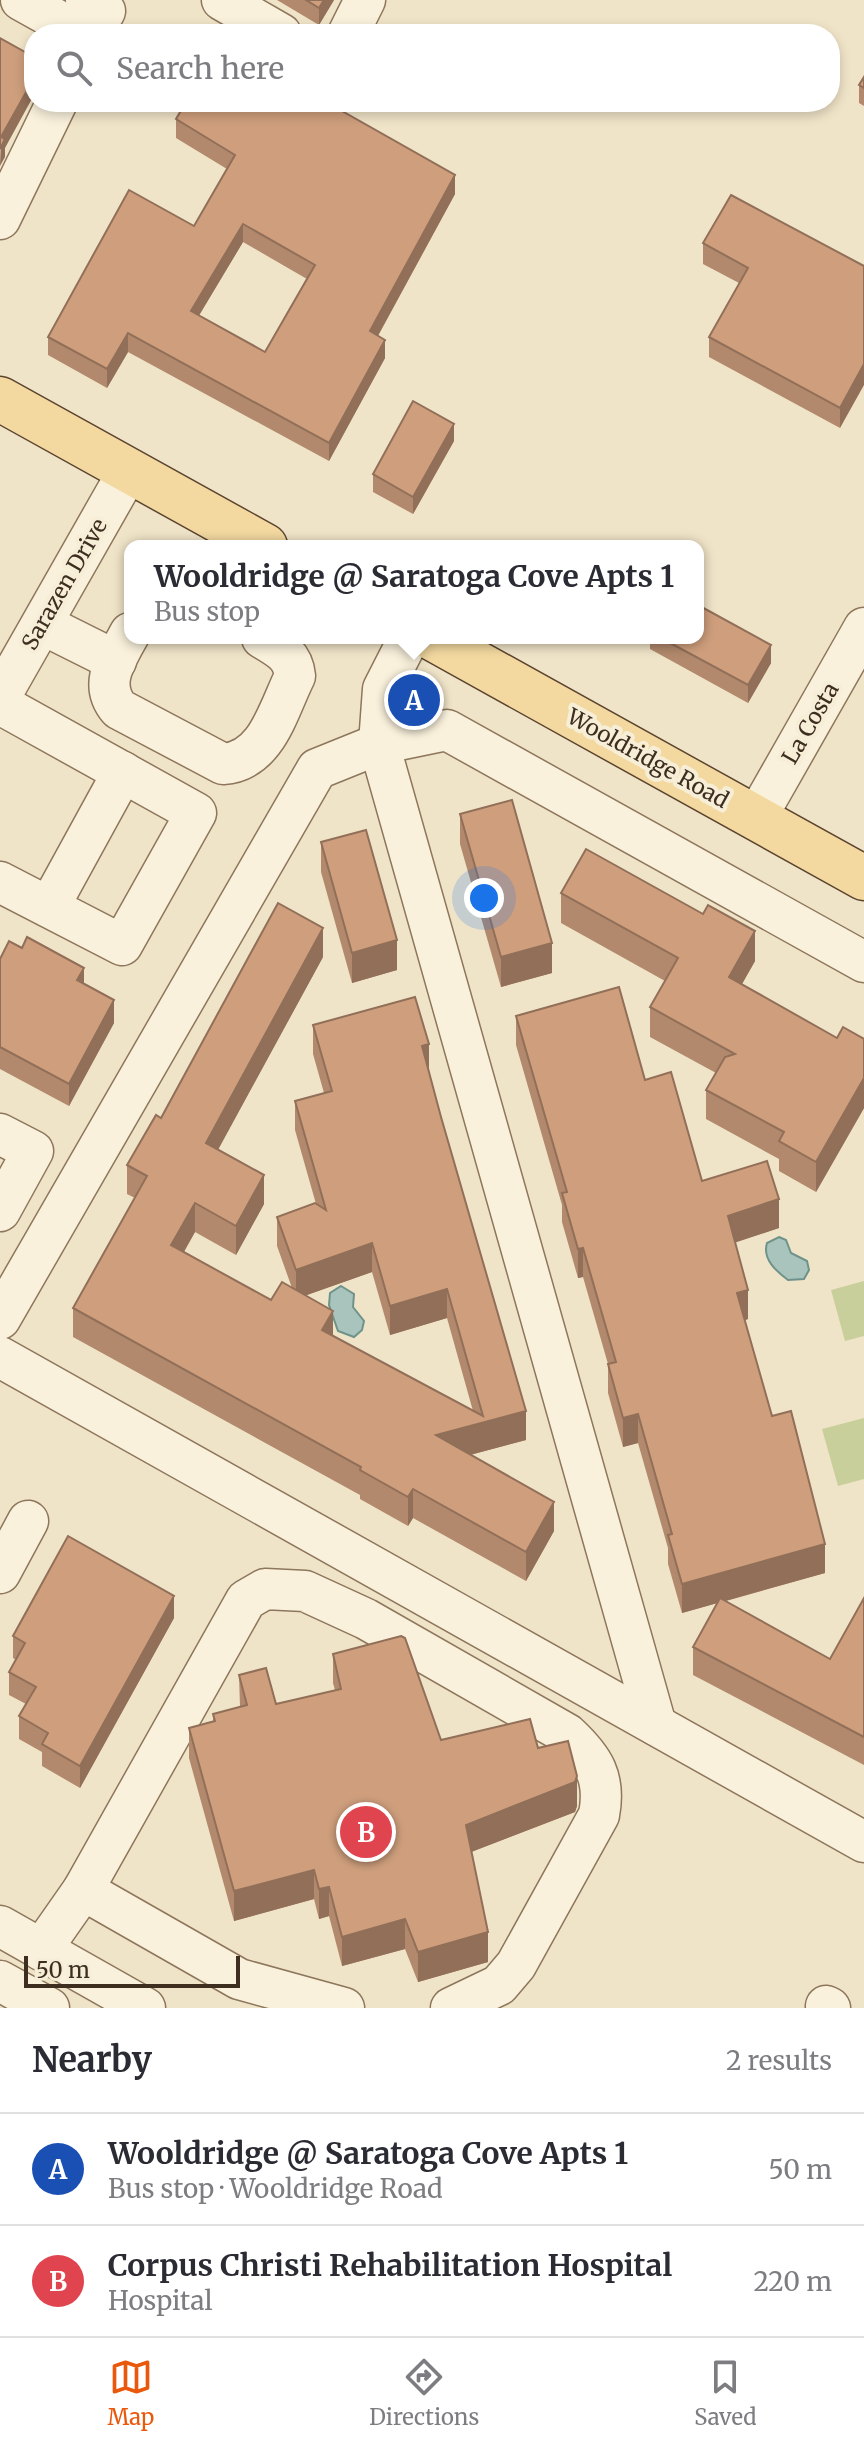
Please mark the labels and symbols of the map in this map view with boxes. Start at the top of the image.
street label: Sarazen Drive [15,513,113,655]
pin: A [388,670,440,730]
street label: La Costa [775,677,845,769]
street label: Wooldridge Road [561,702,734,814]
your location [464,878,504,918]
pin: B [340,1802,392,1862]
scale bar [24,1952,240,1988]

